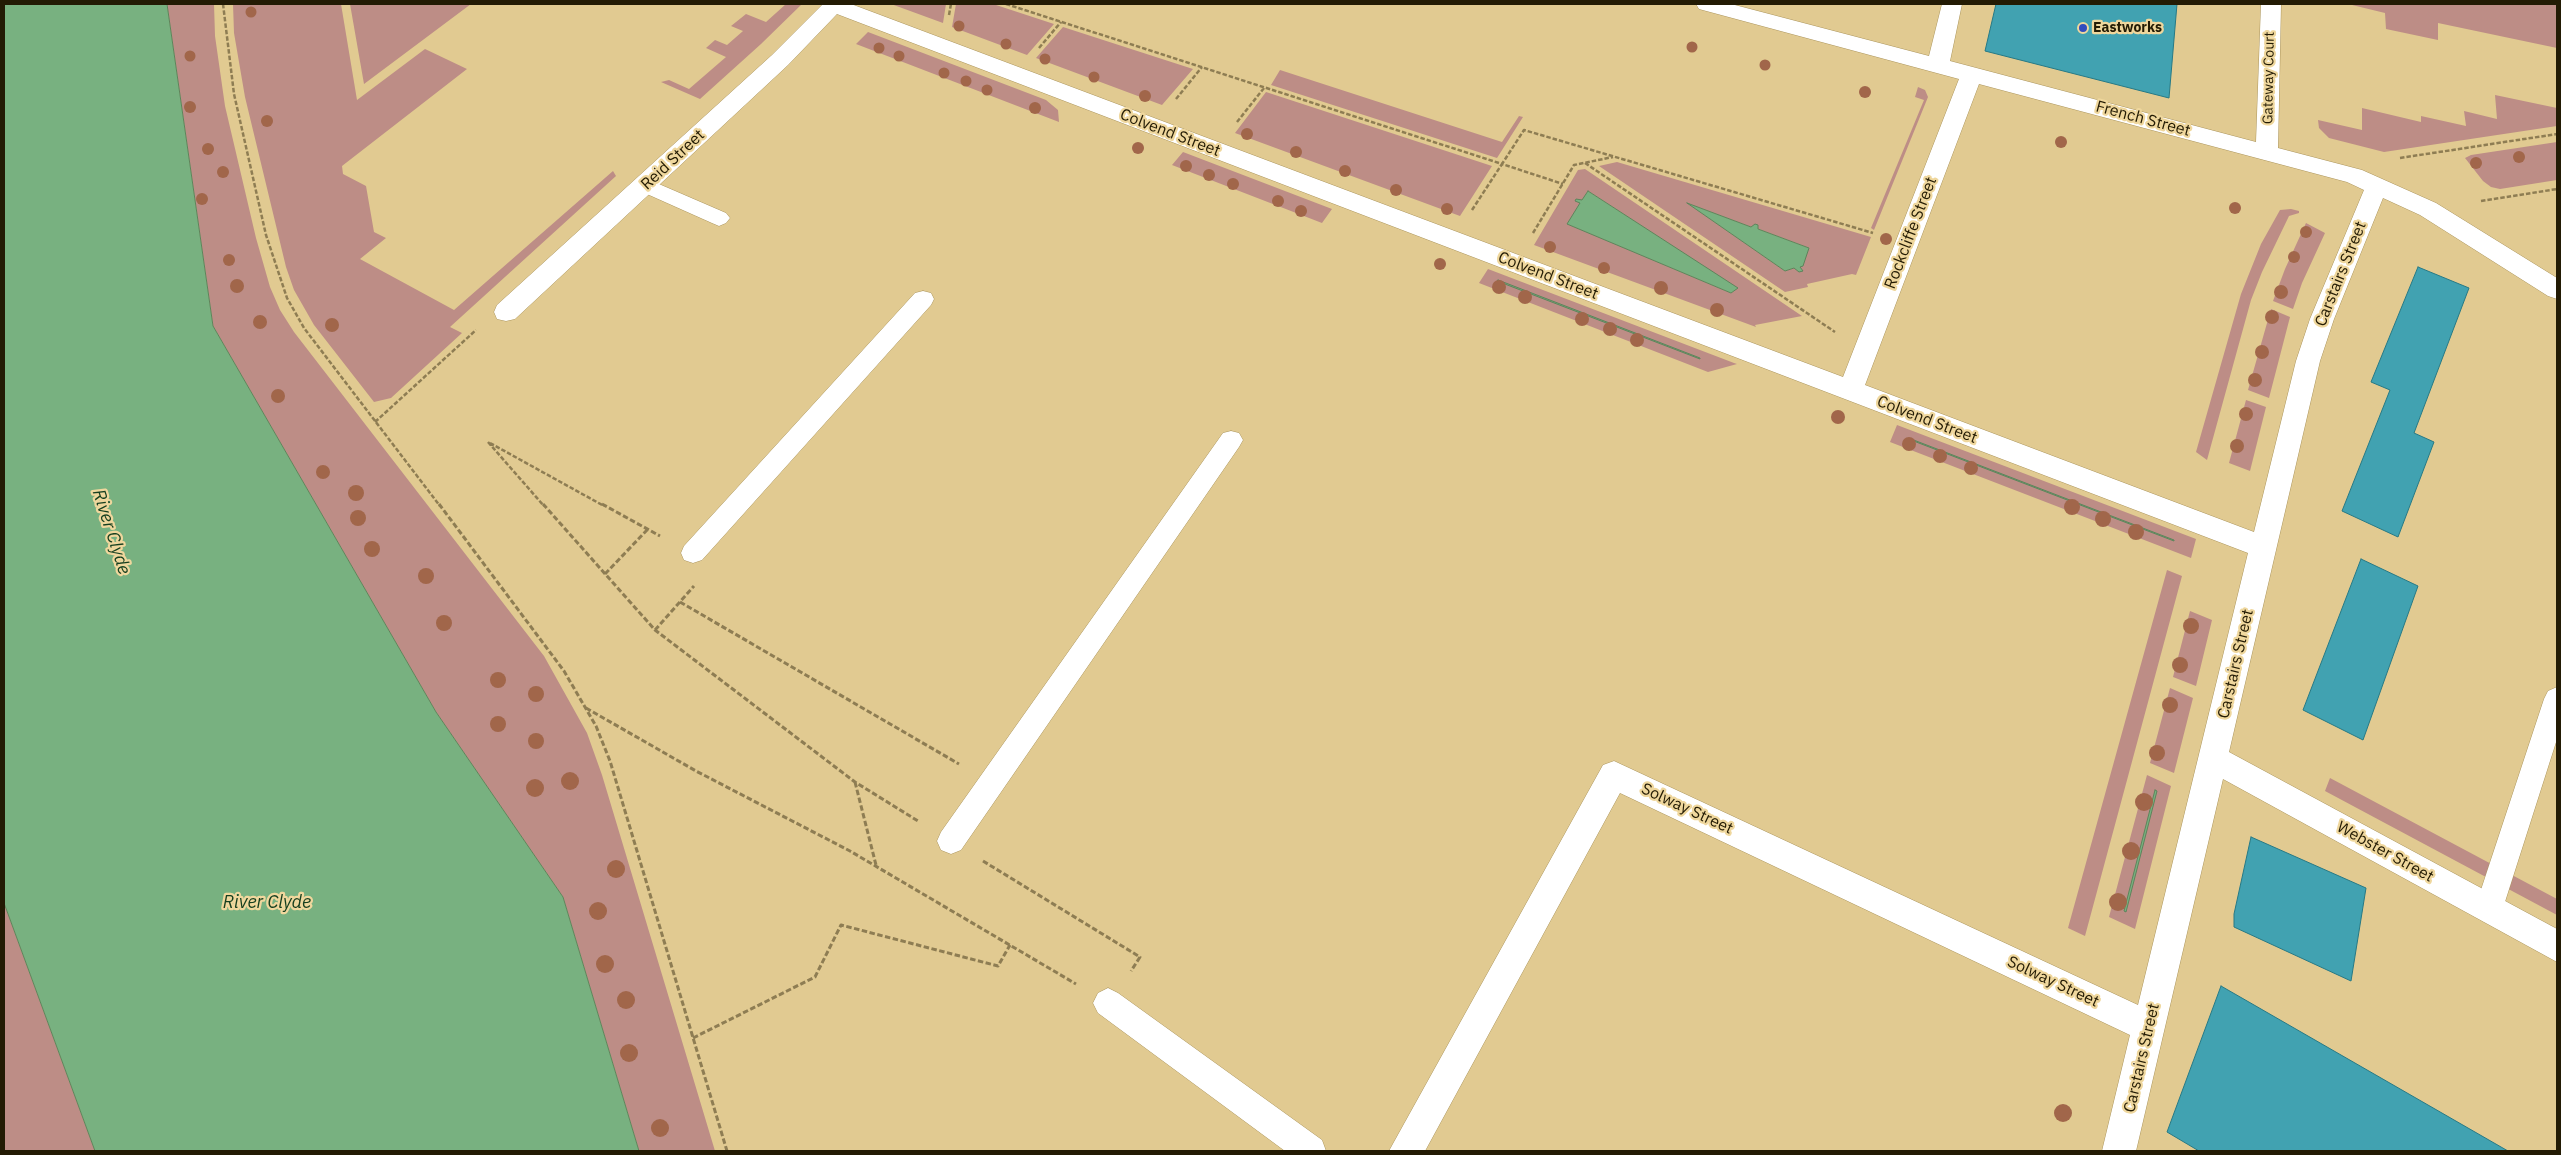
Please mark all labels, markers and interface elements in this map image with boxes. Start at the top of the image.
place label: Eastworks [2093,20,2162,36]
marker: Eastworks [2077,22,2089,34]
street label: Gateway Court [2260,32,2278,124]
street label: French Street [2094,97,2192,141]
street label: Colvend Street [1117,105,1223,161]
street label: Reid Street [637,126,709,194]
street label: Rockcliffe Street [1881,174,1941,292]
street label: Carstairs Street [2311,219,2371,329]
street label: Colvend Street [1495,248,1601,304]
street label: Colvend Street [1874,392,1980,448]
water label: River Clyde [87,487,135,577]
street label: Carstairs Street [2214,608,2258,720]
street label: Solway Street [1638,779,1736,839]
street label: Webster Street [2333,818,2437,886]
water label: River Clyde [223,892,311,914]
street label: Solway Street [2004,952,2102,1012]
street label: Carstairs Street [2120,1002,2164,1114]

